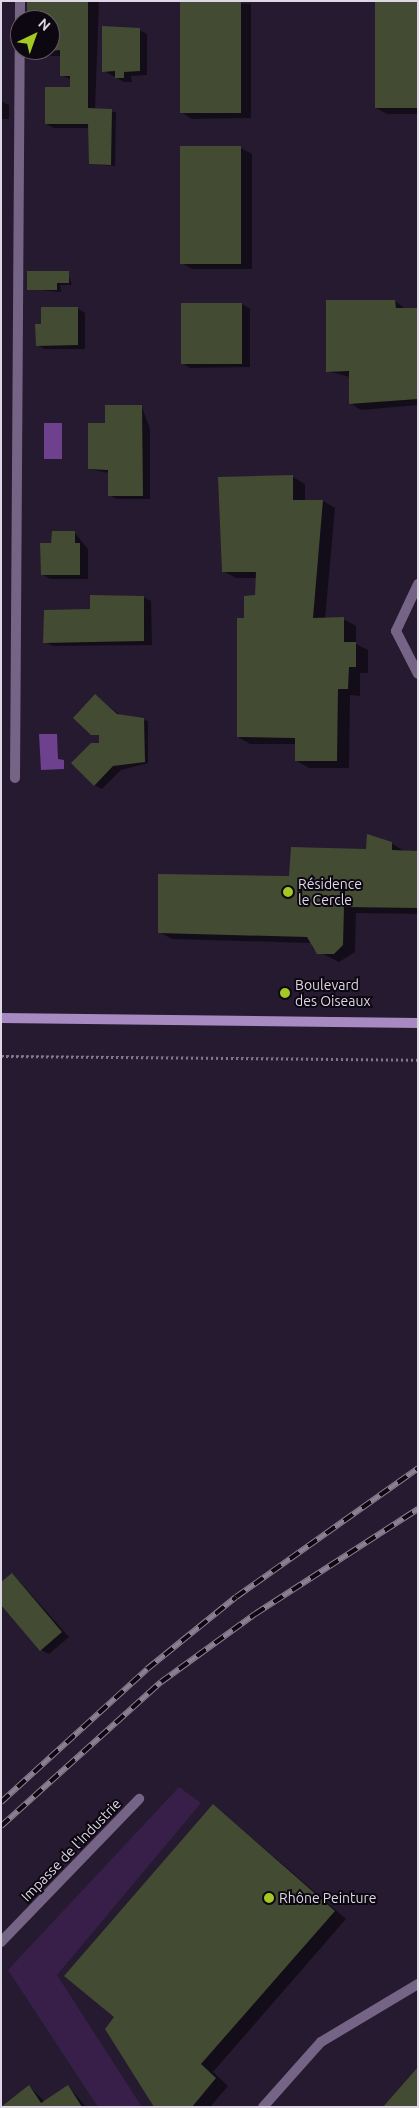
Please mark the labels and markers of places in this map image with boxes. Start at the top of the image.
place label: Résidence le Cercle [298,876,362,909]
marker: Résidence le Cercle [282,886,294,898]
place label: Boulevard des Oiseaux [295,977,371,1010]
marker: Boulevard des Oiseaux [279,987,291,999]
place label: Rhône Peinture [279,1890,377,1906]
marker: Rhône Peinture [263,1892,275,1904]

